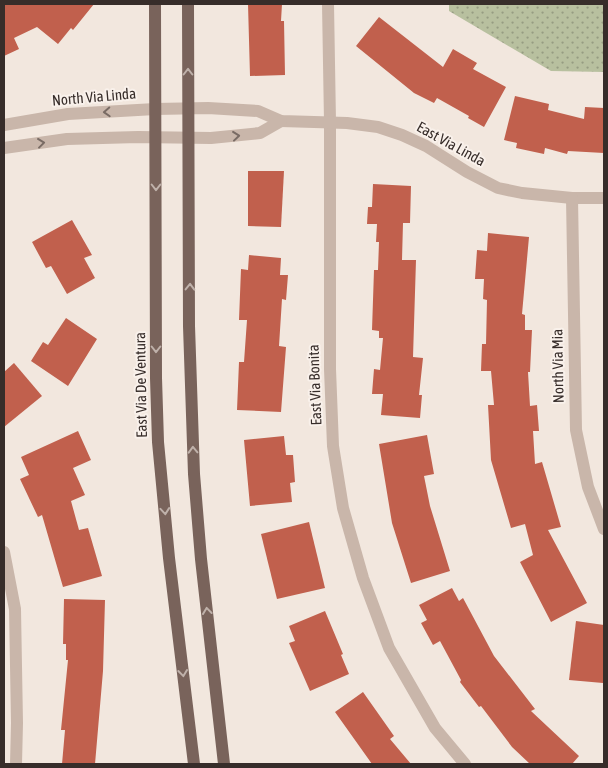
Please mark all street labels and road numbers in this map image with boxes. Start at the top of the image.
street label: North Via Linda [51,84,137,109]
street label: East Via Linda [414,118,488,169]
street label: North Via Mia [548,329,567,403]
street label: East Via De Ventura [131,332,150,438]
street label: East Via Bonita [305,344,324,426]

